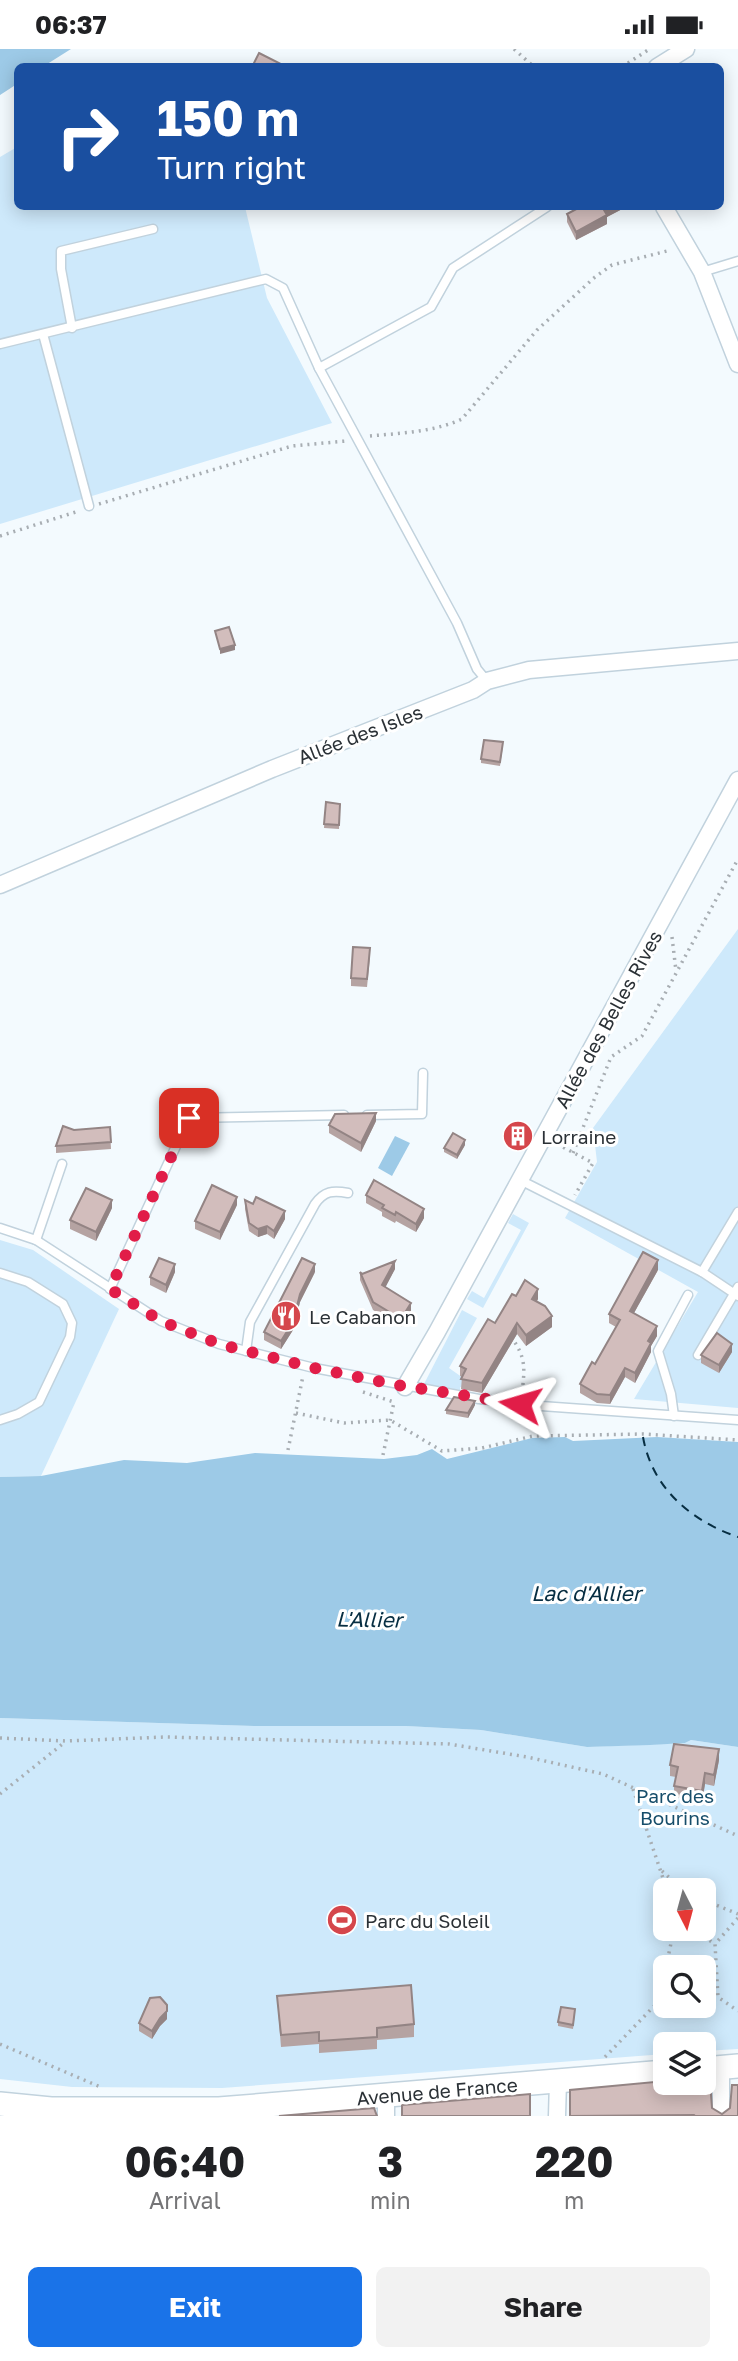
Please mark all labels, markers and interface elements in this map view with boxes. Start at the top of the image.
text: 06:37 [35,9,107,40]
text: 150 m [157,88,299,147]
icon: right [42,91,133,182]
text: Turn right [157,148,306,186]
street label: Allée des Isles [294,700,426,768]
street label: Allée des Belles Rives [550,926,666,1112]
pin [159,1088,219,1148]
icon: arrive [170,1099,208,1137]
building icon: Lorraine [501,1119,535,1153]
place label: Lorraine [541,1125,616,1148]
restaurant icon: Le Cabanon [269,1299,303,1333]
place label: Le Cabanon [309,1305,416,1328]
position arrow [483,1367,557,1441]
water label: Lac d'Allier [531,1580,644,1606]
water label: L'Allier [336,1605,405,1633]
park label: Parc des Bourins [636,1784,714,1829]
north arrow [653,1878,716,1941]
map controls [653,1878,716,2095]
sports icon: Parc du Soleil [325,1903,359,1937]
place label: Parc du Soleil [365,1909,490,1932]
button: search [653,1955,716,2018]
button: layers [653,2032,716,2095]
street label: Avenue de France [356,2073,518,2109]
text: 06:40 [124,2136,245,2186]
text: 3 [377,2136,403,2186]
text: 220 [535,2136,614,2186]
text: Arrival [149,2186,221,2214]
text: min [370,2186,411,2214]
text: m [564,2186,584,2214]
button: Exit [28,2267,362,2347]
button: Share [376,2267,710,2347]

